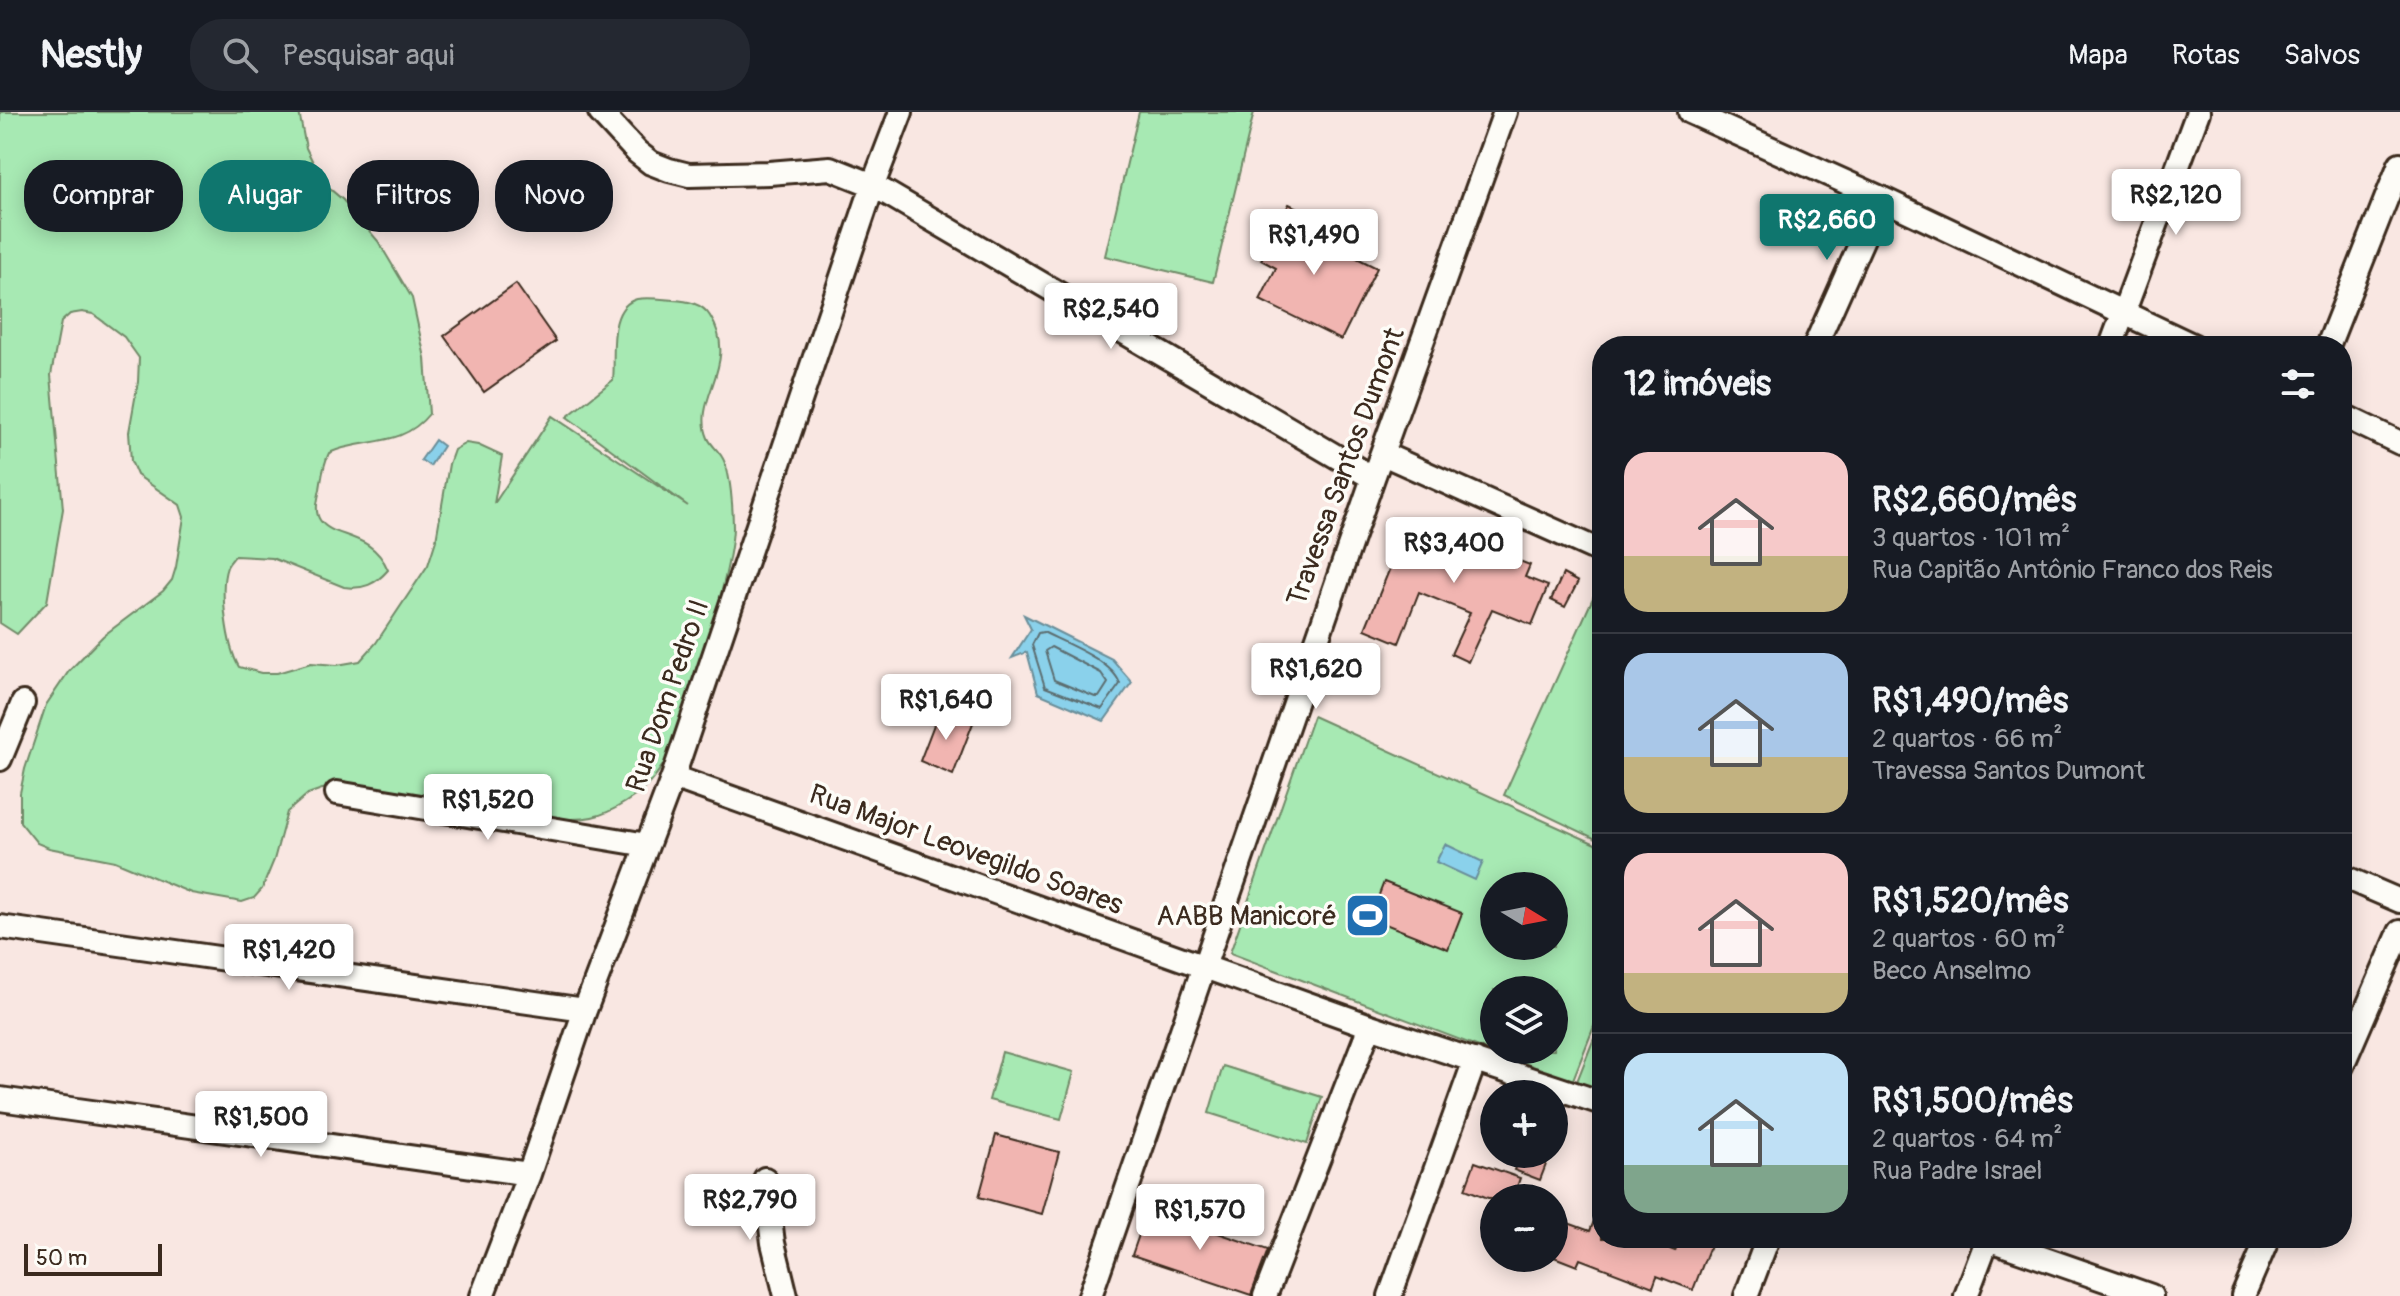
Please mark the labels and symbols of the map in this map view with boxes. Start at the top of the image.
pin: R$2,120 [2102,169,2250,237]
pin: R$2,660 [1753,194,1901,262]
pin: R$1,490 [1240,209,1388,277]
pin: R$2,540 [1037,283,1185,351]
street label: Travessa Santos Dumont [1279,322,1413,611]
pin: R$3,400 [1380,517,1528,585]
street label: Rua Dom Pedro II [619,595,717,797]
pin: R$1,620 [1242,643,1390,711]
pin: R$1,640 [872,674,1020,742]
pin: R$1,520 [414,774,562,842]
street label: Rua Major Leovegildo Soares [804,777,1128,923]
north arrow [1480,872,1568,960]
sports icon: AABB Manicoré [1344,892,1392,940]
place label: AABB Manicoré [1156,899,1337,934]
pin: R$1,420 [215,924,363,992]
pin: R$1,500 [187,1091,335,1159]
pin: R$2,790 [676,1174,824,1242]
pin: R$1,570 [1126,1184,1274,1252]
scale bar [24,1240,162,1276]

